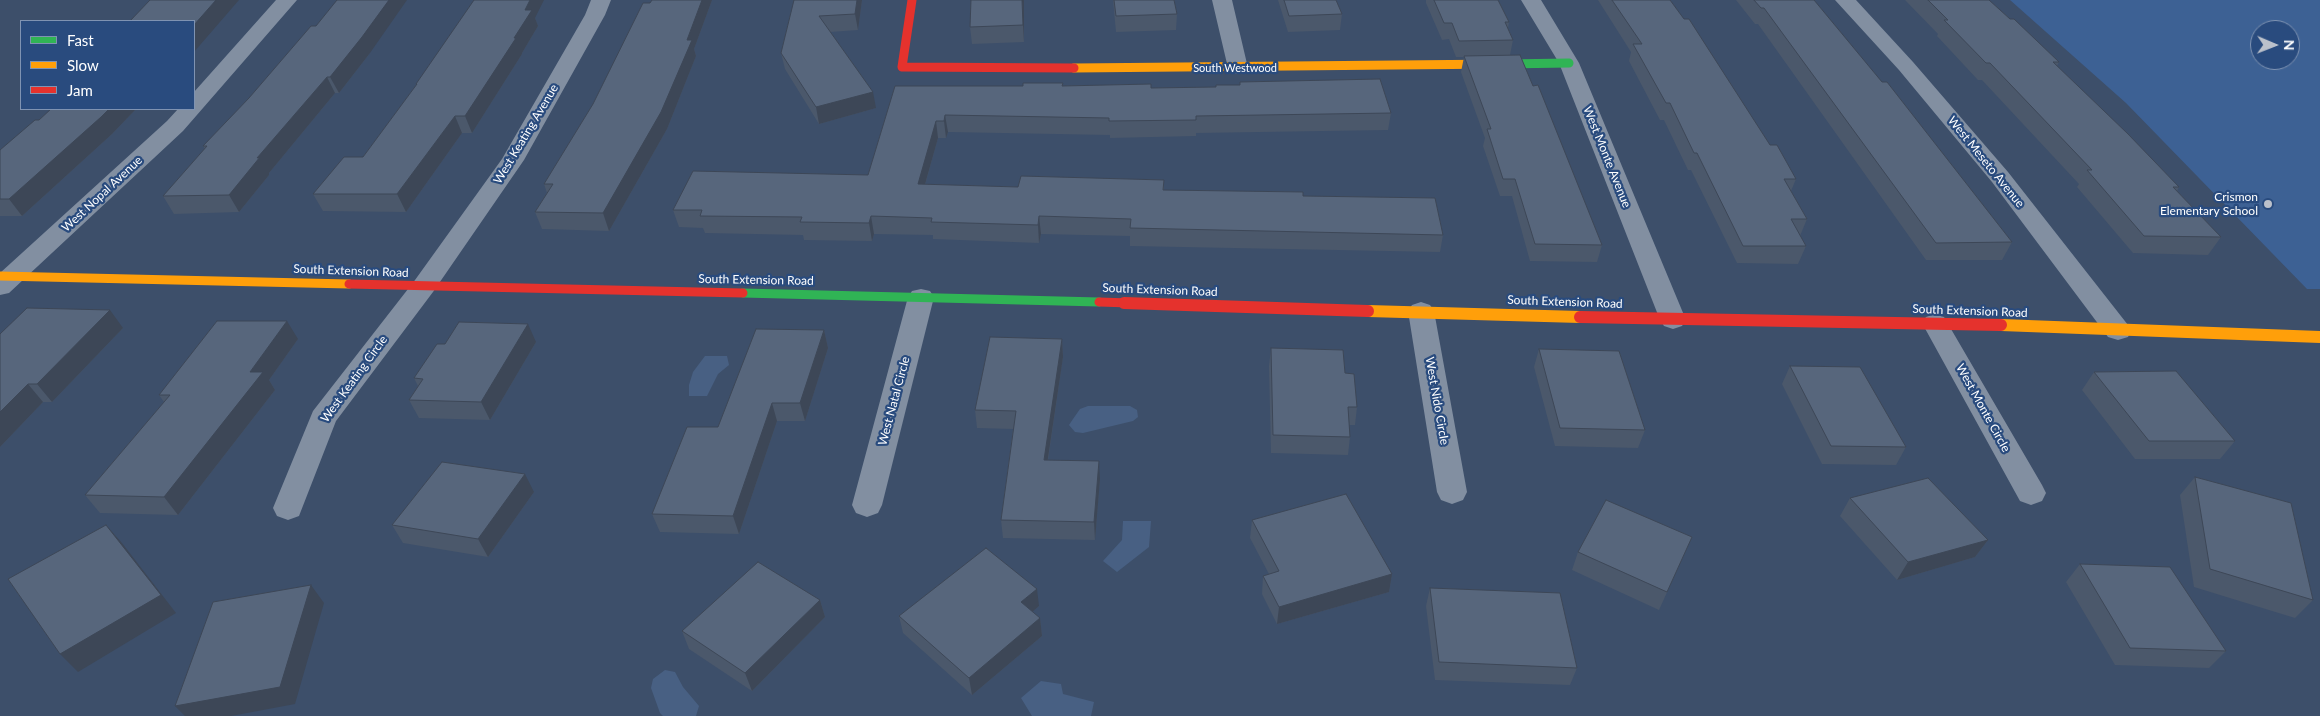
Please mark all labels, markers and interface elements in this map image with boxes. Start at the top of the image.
legend [20,20,195,110]
north arrow [2250,20,2300,70]
text: Fast [67,31,94,49]
text: N [2281,40,2298,51]
text: Slow [67,56,99,74]
street label: South Westwood [1193,61,1277,75]
text: Jam [67,81,93,99]
street label: West Keating Avenue [491,82,561,186]
street label: West Monte Avenue [1580,104,1634,210]
street label: West Meseto Avenue [1945,113,2027,211]
street label: West Nopal Avenue [59,153,145,235]
place label: Crismon Elementary School [2160,190,2258,218]
marker: Crismon Elementary School [2262,198,2274,210]
street label: South Extension Road [293,262,409,280]
street label: South Extension Road [698,272,814,288]
street label: South Extension Road [1102,281,1218,299]
street label: South Extension Road [1507,293,1623,311]
street label: South Extension Road [1912,302,2028,320]
street label: West Keating Circle [318,333,390,425]
street label: West Natal Circle [875,355,913,447]
street label: West Nido Circle [1422,356,1452,446]
street label: West Monte Circle [1953,361,2013,455]

